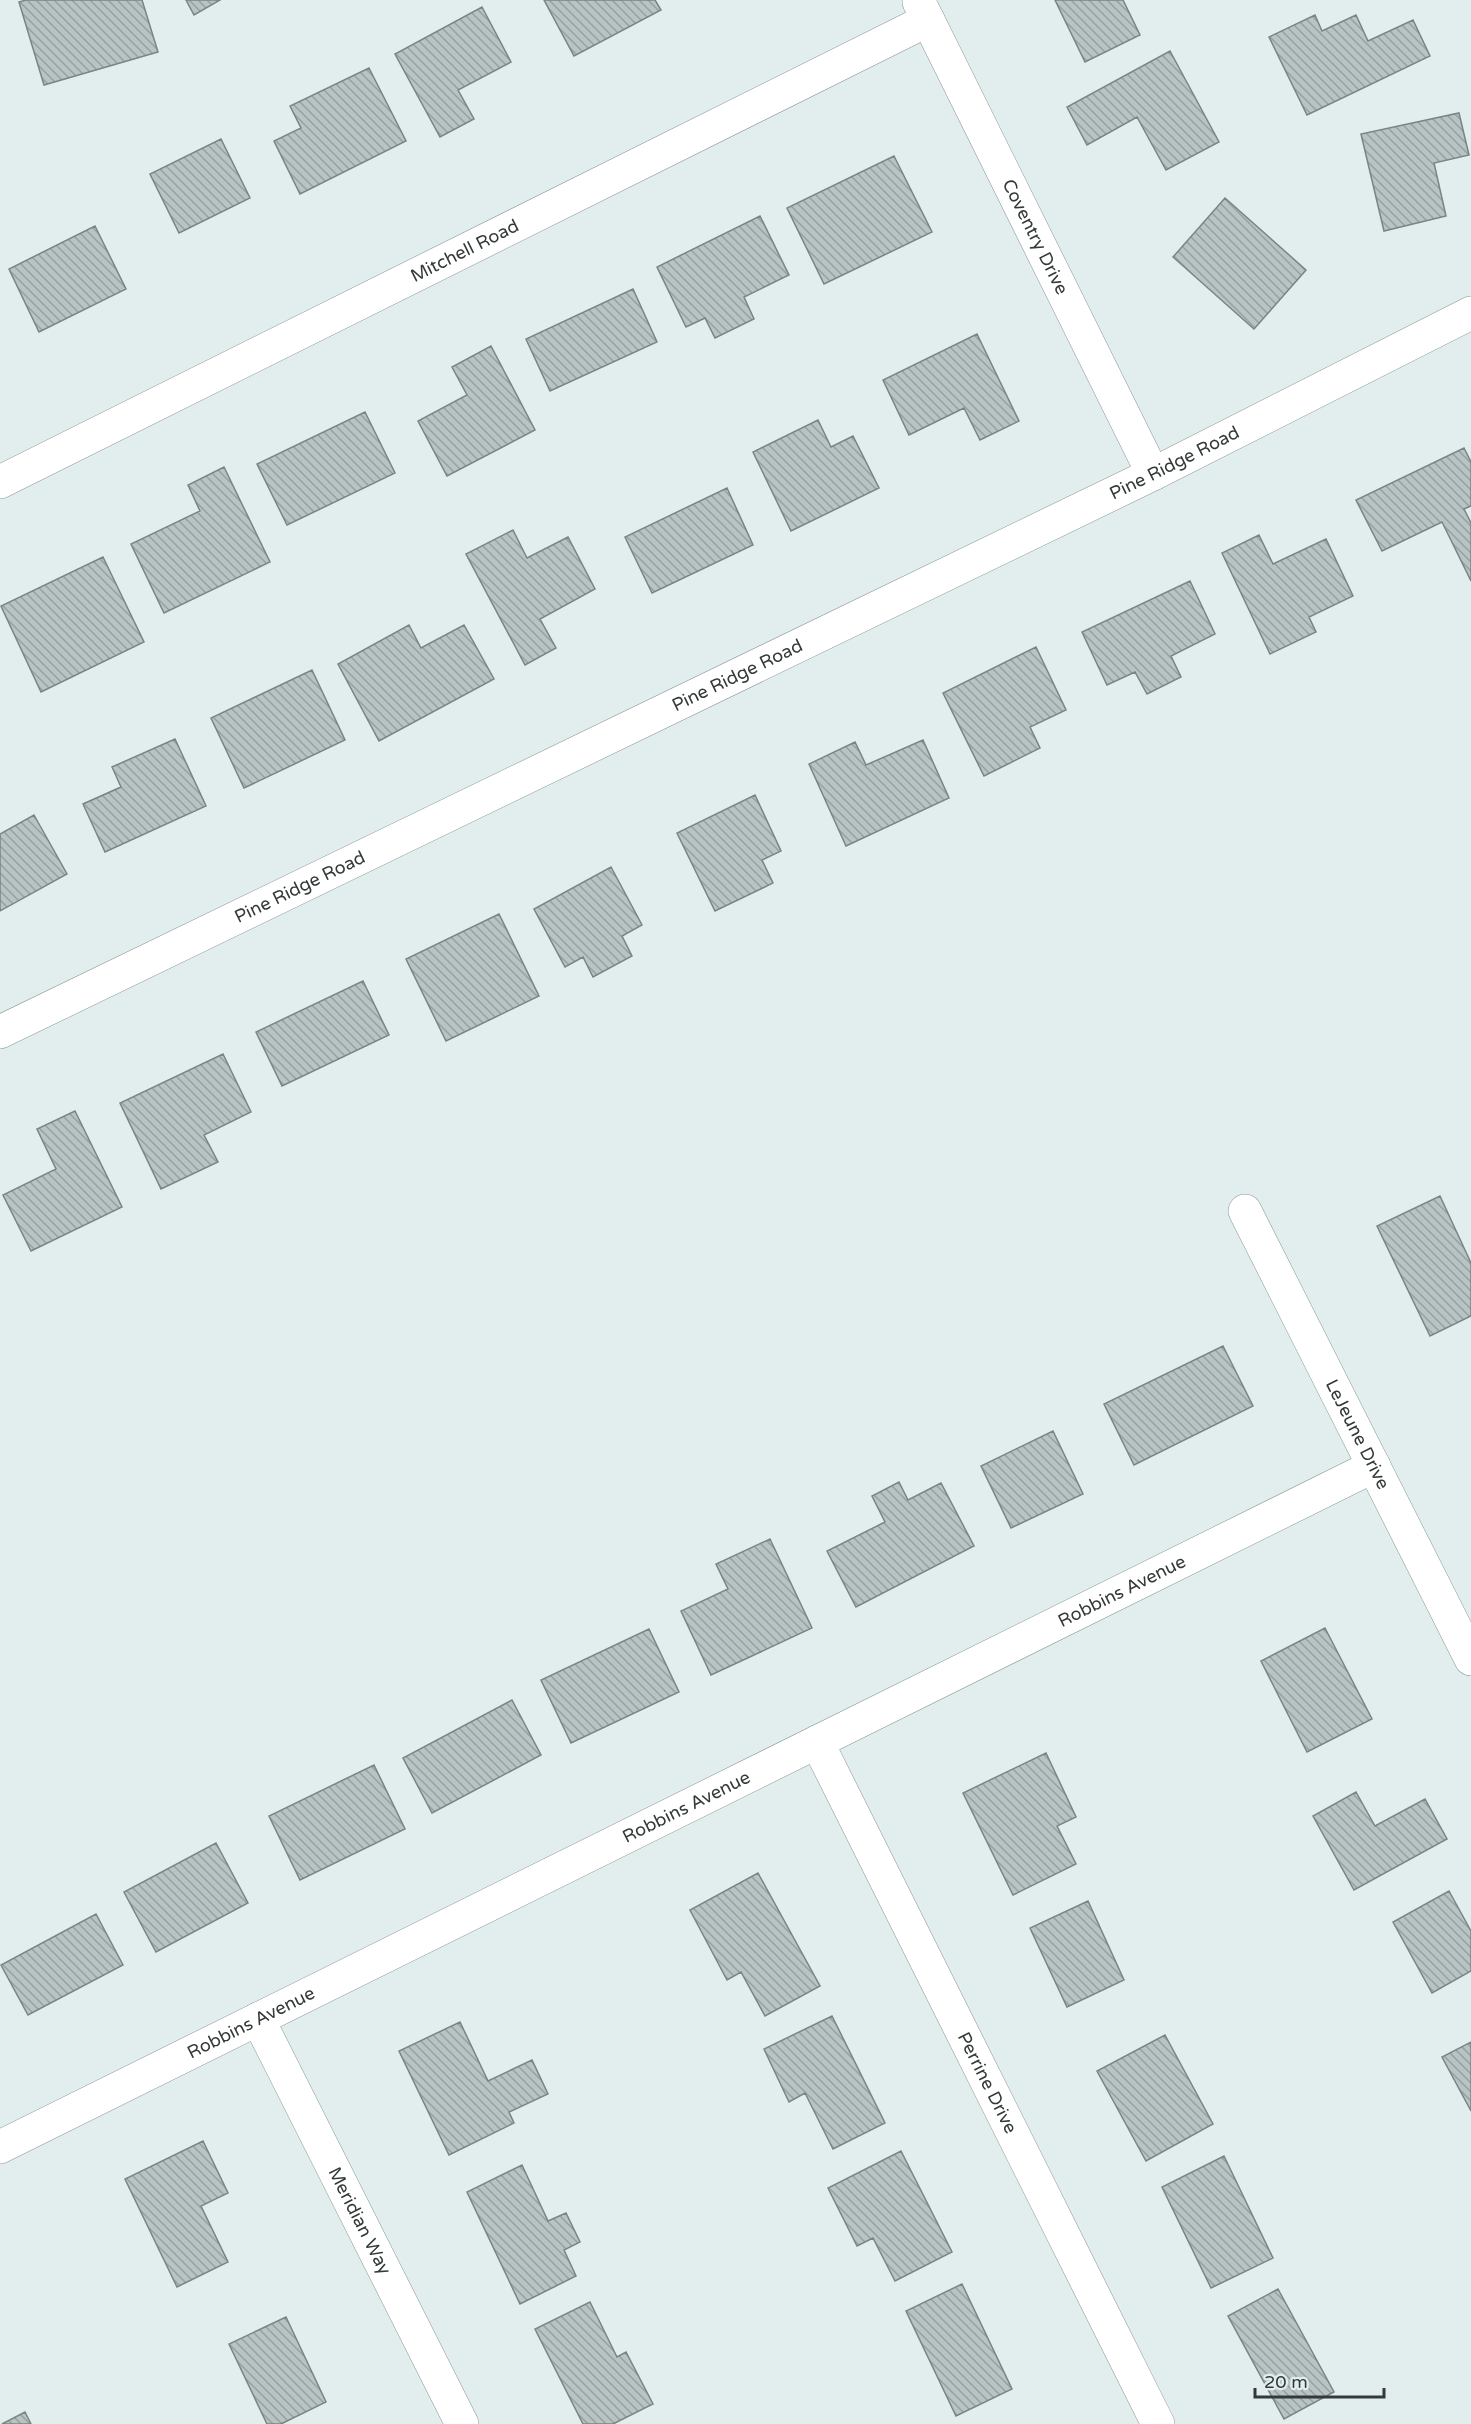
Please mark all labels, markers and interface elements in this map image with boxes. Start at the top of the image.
street label: Coventry Drive [998,175,1073,298]
street label: Mitchell Road [407,215,522,287]
street label: Pine Ridge Road [1106,421,1243,504]
street label: Pine Ridge Road [668,634,806,716]
street label: Pine Ridge Road [231,846,369,928]
street label: LeJeune Drive [1321,1376,1395,1493]
street label: Robbins Avenue [1054,1550,1189,1632]
street label: Robbins Avenue [619,1766,754,1848]
street label: Robbins Avenue [183,1982,318,2064]
street label: Perrine Drive [953,2028,1022,2137]
street label: Meridian Way [323,2163,396,2279]
scale bar [1255,2361,1384,2399]
text: 20 m [1264,2371,1308,2393]

